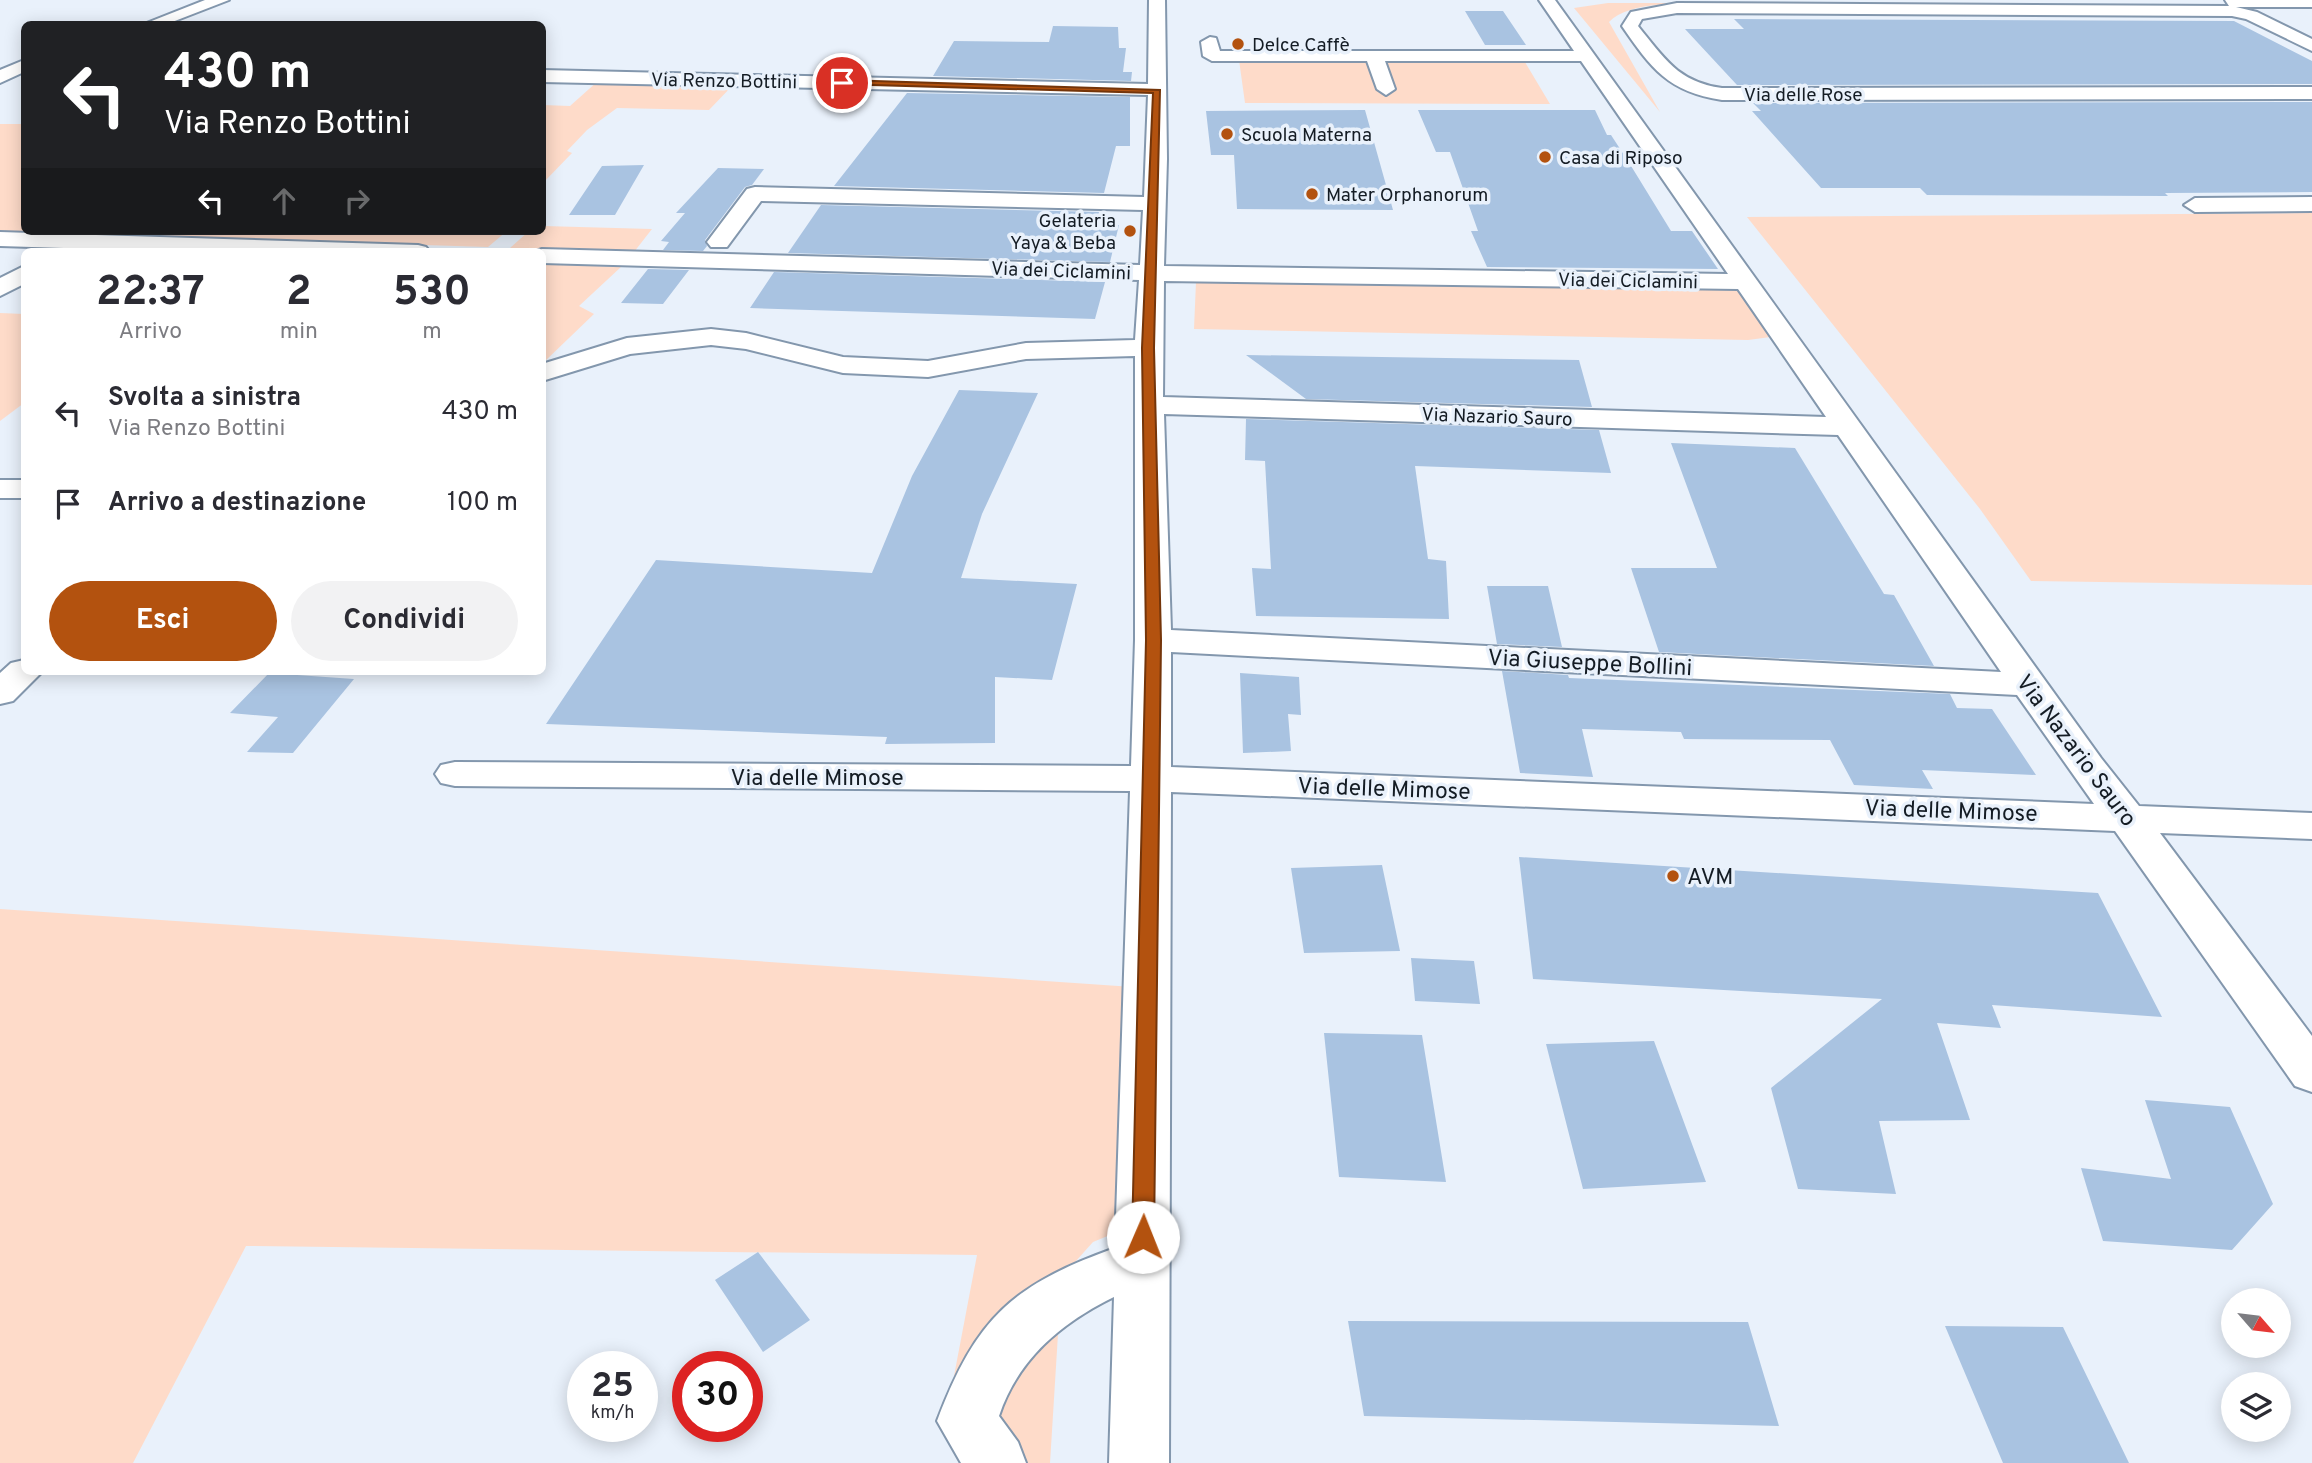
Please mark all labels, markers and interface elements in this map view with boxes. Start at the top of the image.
place label: Delce Caffè [1252,34,1350,58]
marker: Delce Caffè [1230,36,1246,52]
text: 430 m [164,44,312,106]
icon: left [49,49,140,140]
pin [812,53,872,113]
icon: arrive [823,64,861,102]
street label: Via Renzo Bottini [651,69,797,95]
street label: Via delle Rose [1744,84,1862,108]
text: Via Renzo Bottini [164,105,411,145]
place label: Scuola Materna [1241,124,1372,148]
marker: Scuola Materna [1219,126,1235,142]
place label: Casa di Riposo [1559,147,1683,171]
marker: Casa di Riposo [1537,149,1553,165]
icon: left [192,182,230,220]
icon: ahead [265,182,303,220]
icon: right [338,182,376,220]
place label: Mater Orphanorum [1326,184,1488,208]
marker: Mater Orphanorum [1304,186,1320,202]
place label: Gelateria Yaya & Beba [1010,210,1116,256]
marker: Gelateria Yaya & Beba [1122,223,1138,239]
street label: Via dei Ciclamini [990,258,1131,286]
text: 22:37 [96,267,205,320]
text: 2 [286,267,312,320]
text: 530 [393,267,471,320]
street label: Via dei Ciclamini [1558,269,1698,295]
text: Arrivo [119,318,182,347]
text: min [280,318,318,347]
text: m [422,318,442,347]
text: Svolta a sinistra [108,382,301,415]
icon: left [49,394,87,432]
text: 430 m [442,396,518,429]
street label: Via Nazario Sauro [1421,403,1573,433]
text: Via Renzo Bottini [108,415,285,444]
icon: arrive [49,485,87,523]
text: Arrivo a destinazione [108,487,366,520]
text: 100 m [447,487,518,520]
button: Esci [49,581,277,661]
button: Condividi [291,581,518,661]
street label: Via Giuseppe Bollini [1487,645,1693,684]
street label: Via Nazario Sauro [2008,670,2142,833]
street label: Via delle Mimose [730,765,904,794]
street label: Via delle Mimose [1297,773,1471,808]
street label: Via delle Mimose [1864,795,2038,830]
place label: AVM [1687,864,1734,893]
marker: AVM [1665,868,1681,884]
position arrow [1106,1200,1180,1274]
north arrow [2221,1288,2291,1358]
map controls [2221,1288,2291,1442]
speed limit sign: 30 [672,1351,763,1442]
text: 25 [591,1365,634,1409]
button: layers [2221,1372,2291,1442]
text: km/h [591,1402,634,1425]

